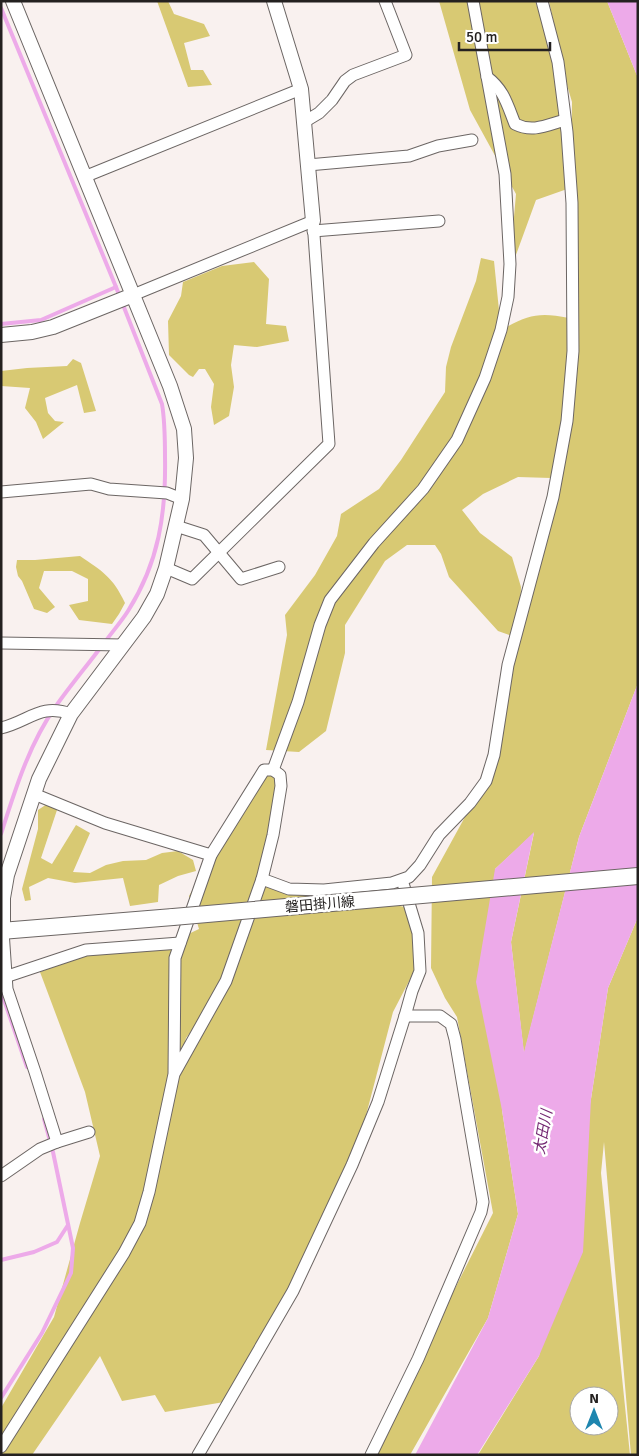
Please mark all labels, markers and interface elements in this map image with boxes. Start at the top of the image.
scale bar [459,20,550,52]
text: 50 m [466,28,497,46]
street label: 磐田掛川線 [284,893,356,916]
water label: 太田川 [530,1106,556,1156]
north arrow [569,1386,619,1436]
text: N [589,1390,599,1407]

